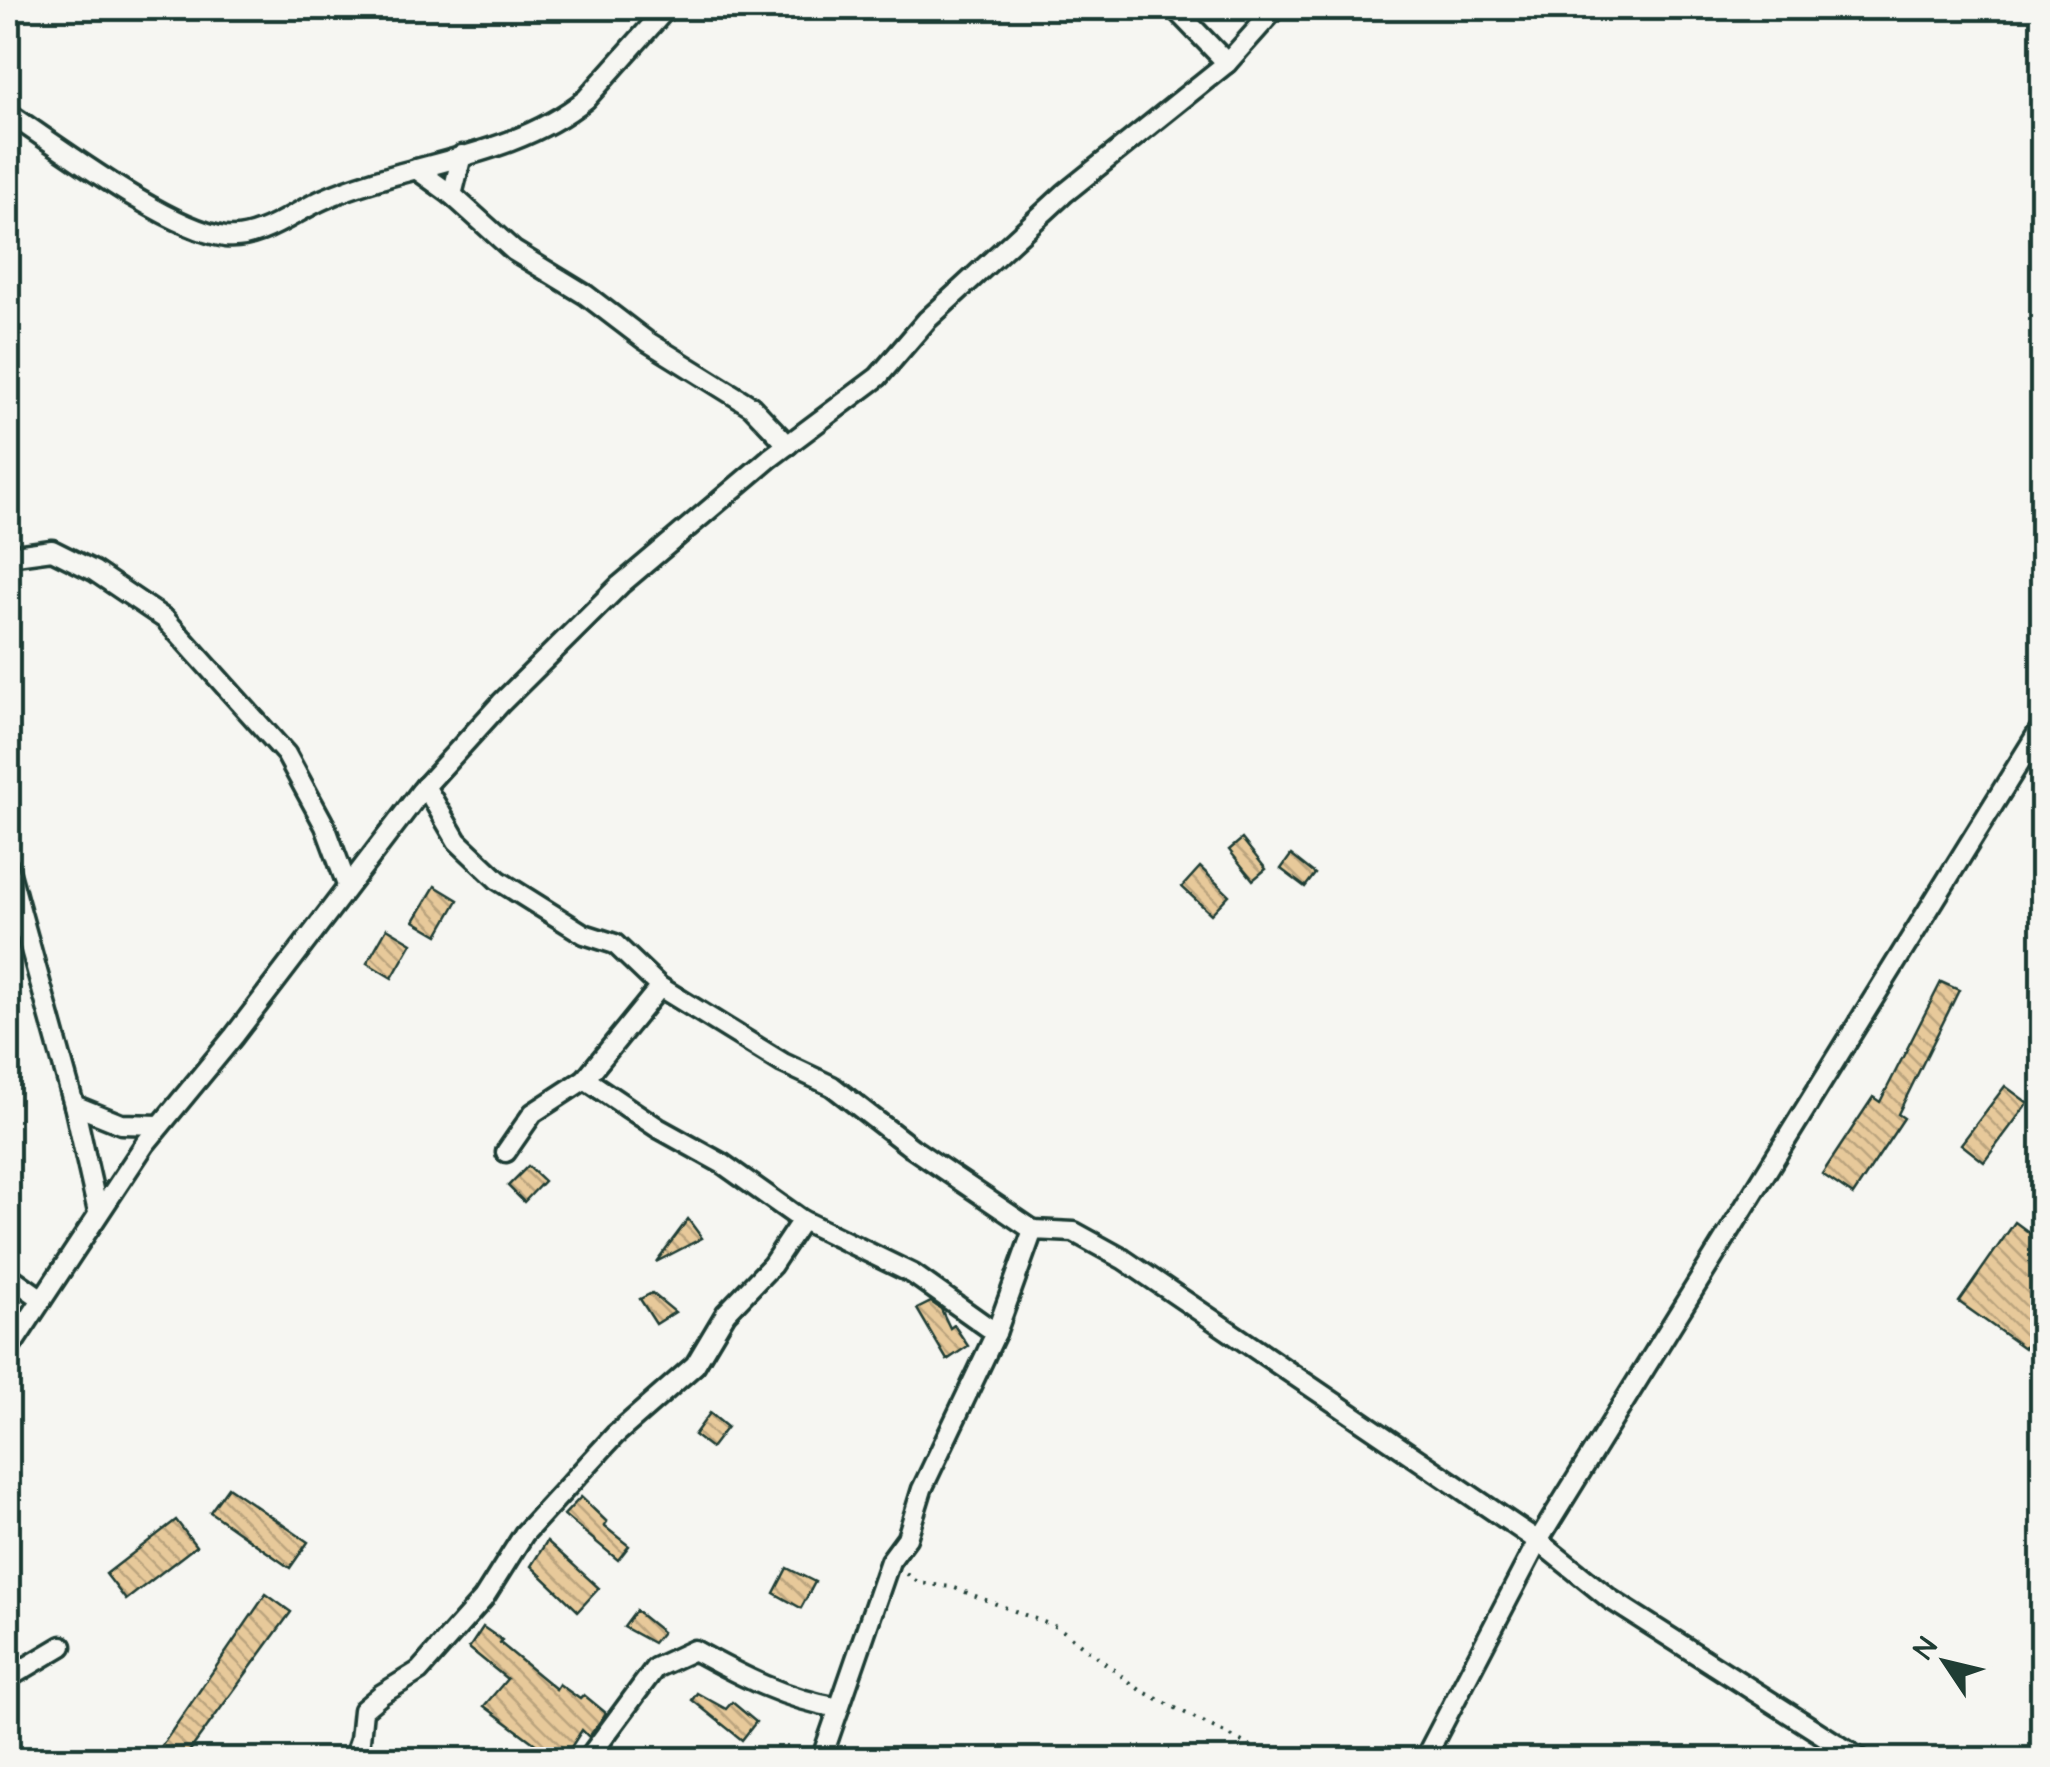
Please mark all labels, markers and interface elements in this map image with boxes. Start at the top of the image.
north arrow [1895,1612,1995,1712]
text: N [1905,1630,1947,1667]

